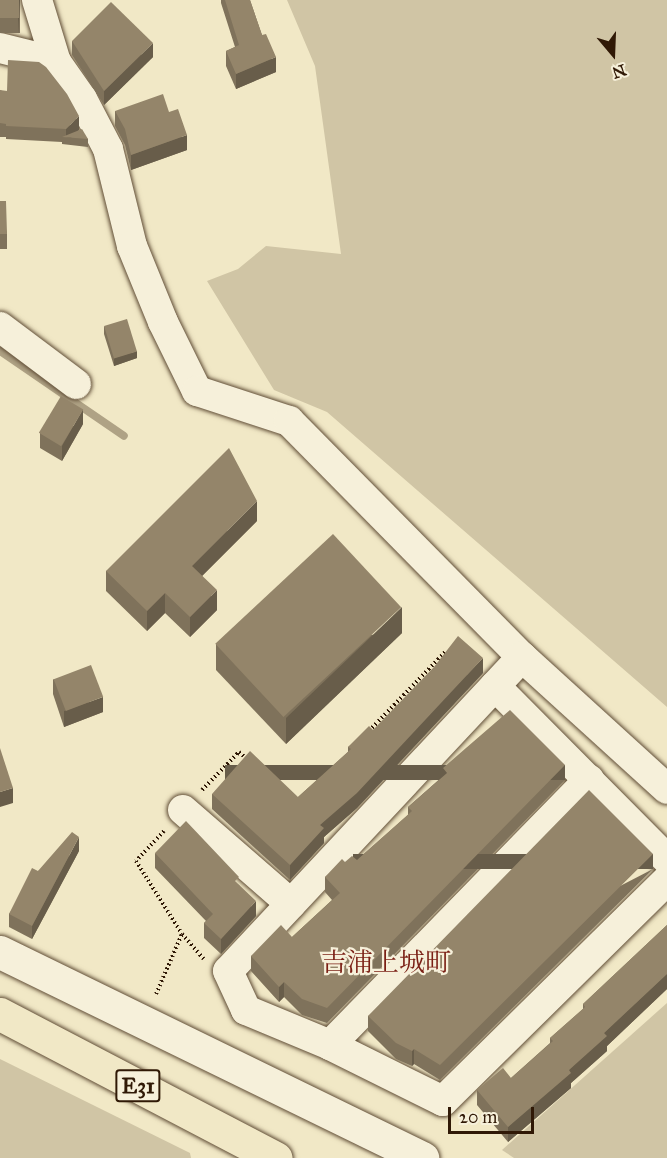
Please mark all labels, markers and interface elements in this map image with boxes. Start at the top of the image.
north arrow [583,24,643,84]
text: N [610,60,629,83]
district label: 吉浦上城町 [321,947,451,979]
road number: E31 [114,1067,162,1105]
scale bar [451,1095,536,1133]
text: 20 m [459,1106,497,1128]

